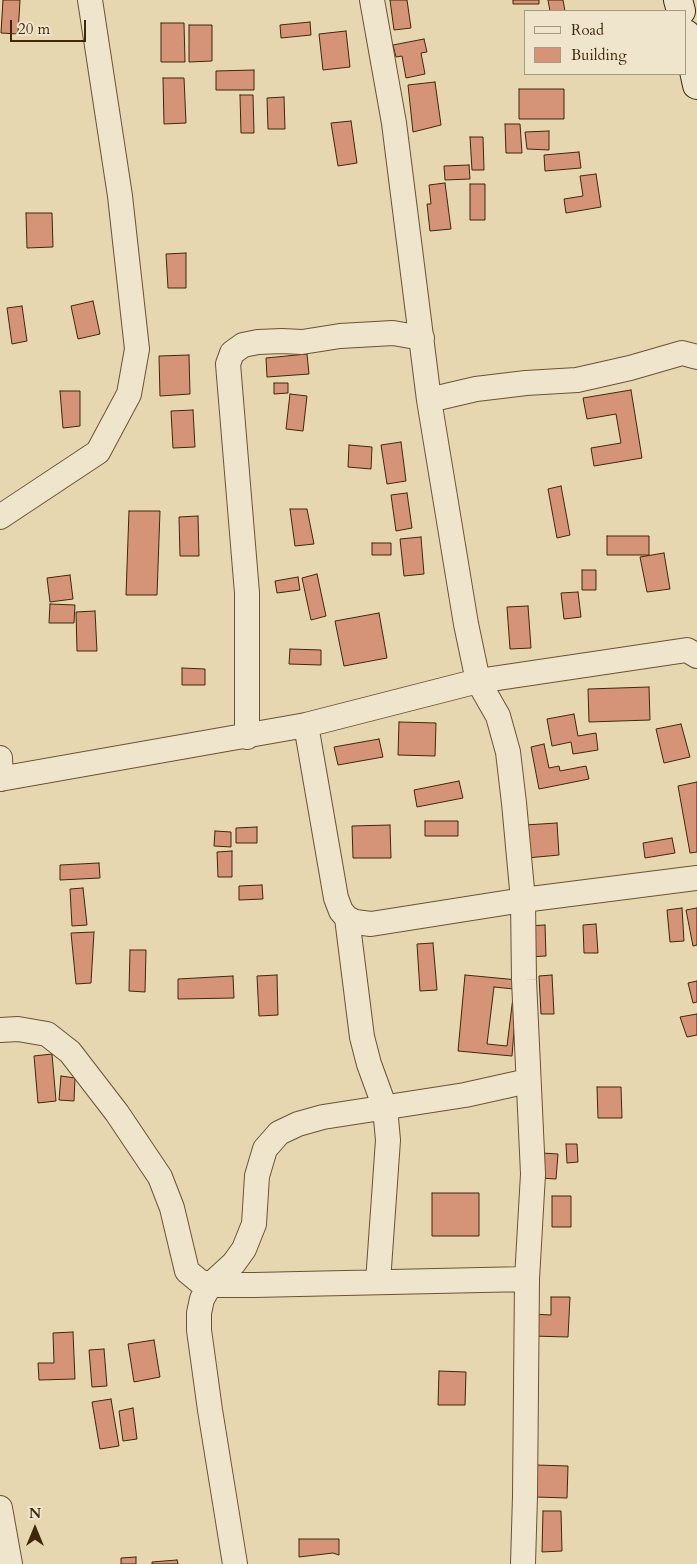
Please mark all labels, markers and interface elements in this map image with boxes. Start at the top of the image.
scale bar [12,10,89,42]
legend [524,10,687,75]
text: 20 m [18,19,50,39]
text: Road [571,20,604,40]
text: Building [571,45,627,65]
north arrow [10,1504,60,1554]
text: N [29,1504,41,1523]

